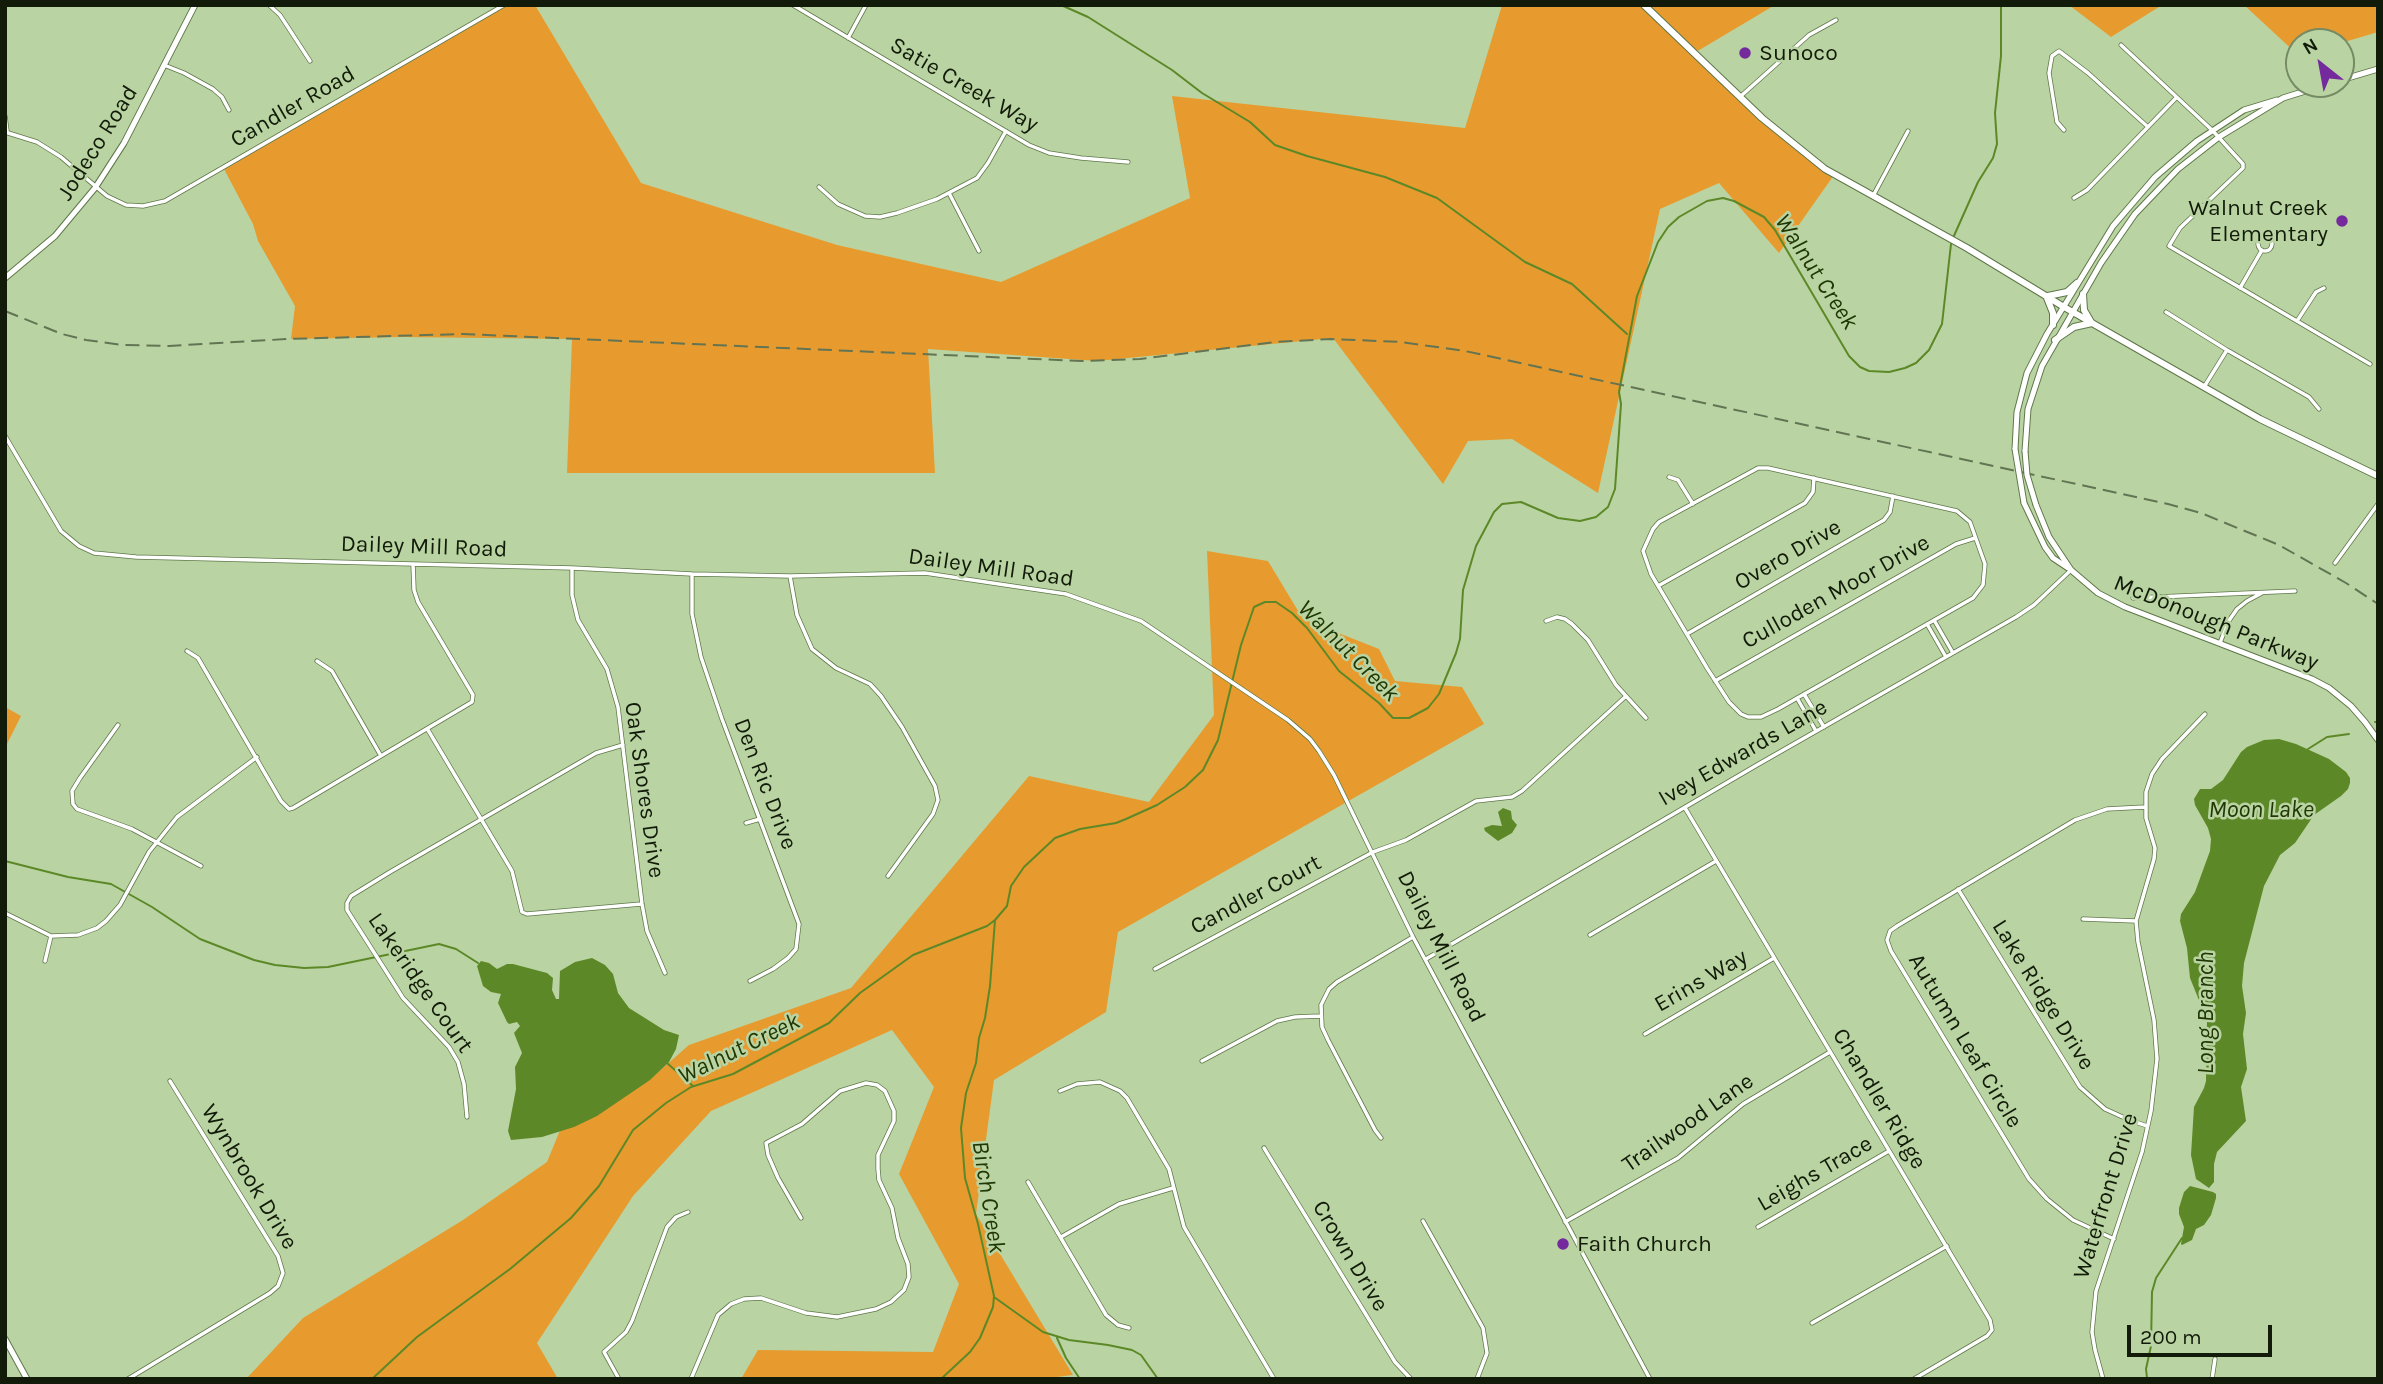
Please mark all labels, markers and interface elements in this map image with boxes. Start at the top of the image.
north arrow [2285,28,2355,98]
street label: Satie Creek Way [885,31,1043,139]
text: N [2299,34,2322,60]
place label: Sunoco [1759,39,1838,67]
marker: Sunoco [1737,45,1753,61]
street label: Candler Road [226,60,360,154]
street label: Jodeco Road [52,81,144,205]
place label: Walnut Creek Elementary [2188,194,2328,248]
water label: Walnut Creek [1768,209,1864,335]
marker: Walnut Creek Elementary [2334,213,2350,229]
street label: Overo Drive [1730,513,1846,597]
street label: Culloden Moor Drive [1737,529,1935,655]
street label: Dailey Mill Road [340,530,508,564]
street label: Dailey Mill Road [907,543,1075,593]
street label: McDonough Parkway [2110,569,2322,677]
water label: Walnut Creek [1291,594,1405,708]
street label: Ivey Edwards Lane [1654,693,1832,813]
street label: Oak Shores Drive [618,700,670,880]
street label: Den Ric Drive [727,714,803,854]
water label: Moon Lake [2208,796,2314,824]
street label: Candler Court [1186,849,1326,941]
street label: Dailey Mill Road [1391,866,1491,1028]
street label: Lakeridge Court [361,908,479,1058]
street label: Lake Ridge Drive [1986,915,2100,1075]
street label: Erins Way [1650,943,1752,1019]
street label: Autumn Leaf Circle [1902,949,2028,1133]
water label: Long Branch [2192,951,2220,1075]
water label: Walnut Creek [673,1007,805,1091]
street label: Chandler Ridge [1826,1024,1932,1174]
street label: Trailwood Lane [1617,1068,1759,1178]
street label: Wynbrook Drive [195,1099,303,1255]
street label: Waterfront Drive [2068,1110,2144,1282]
street label: Leighs Trace [1753,1130,1877,1218]
water label: Birch Creek [965,1139,1011,1255]
street label: Crown Drive [1306,1195,1394,1317]
place label: Faith Church [1577,1230,1712,1258]
marker: Faith Church [1555,1236,1571,1252]
scale bar [2131,1310,2276,1354]
text: 200 m [2140,1325,2202,1349]

